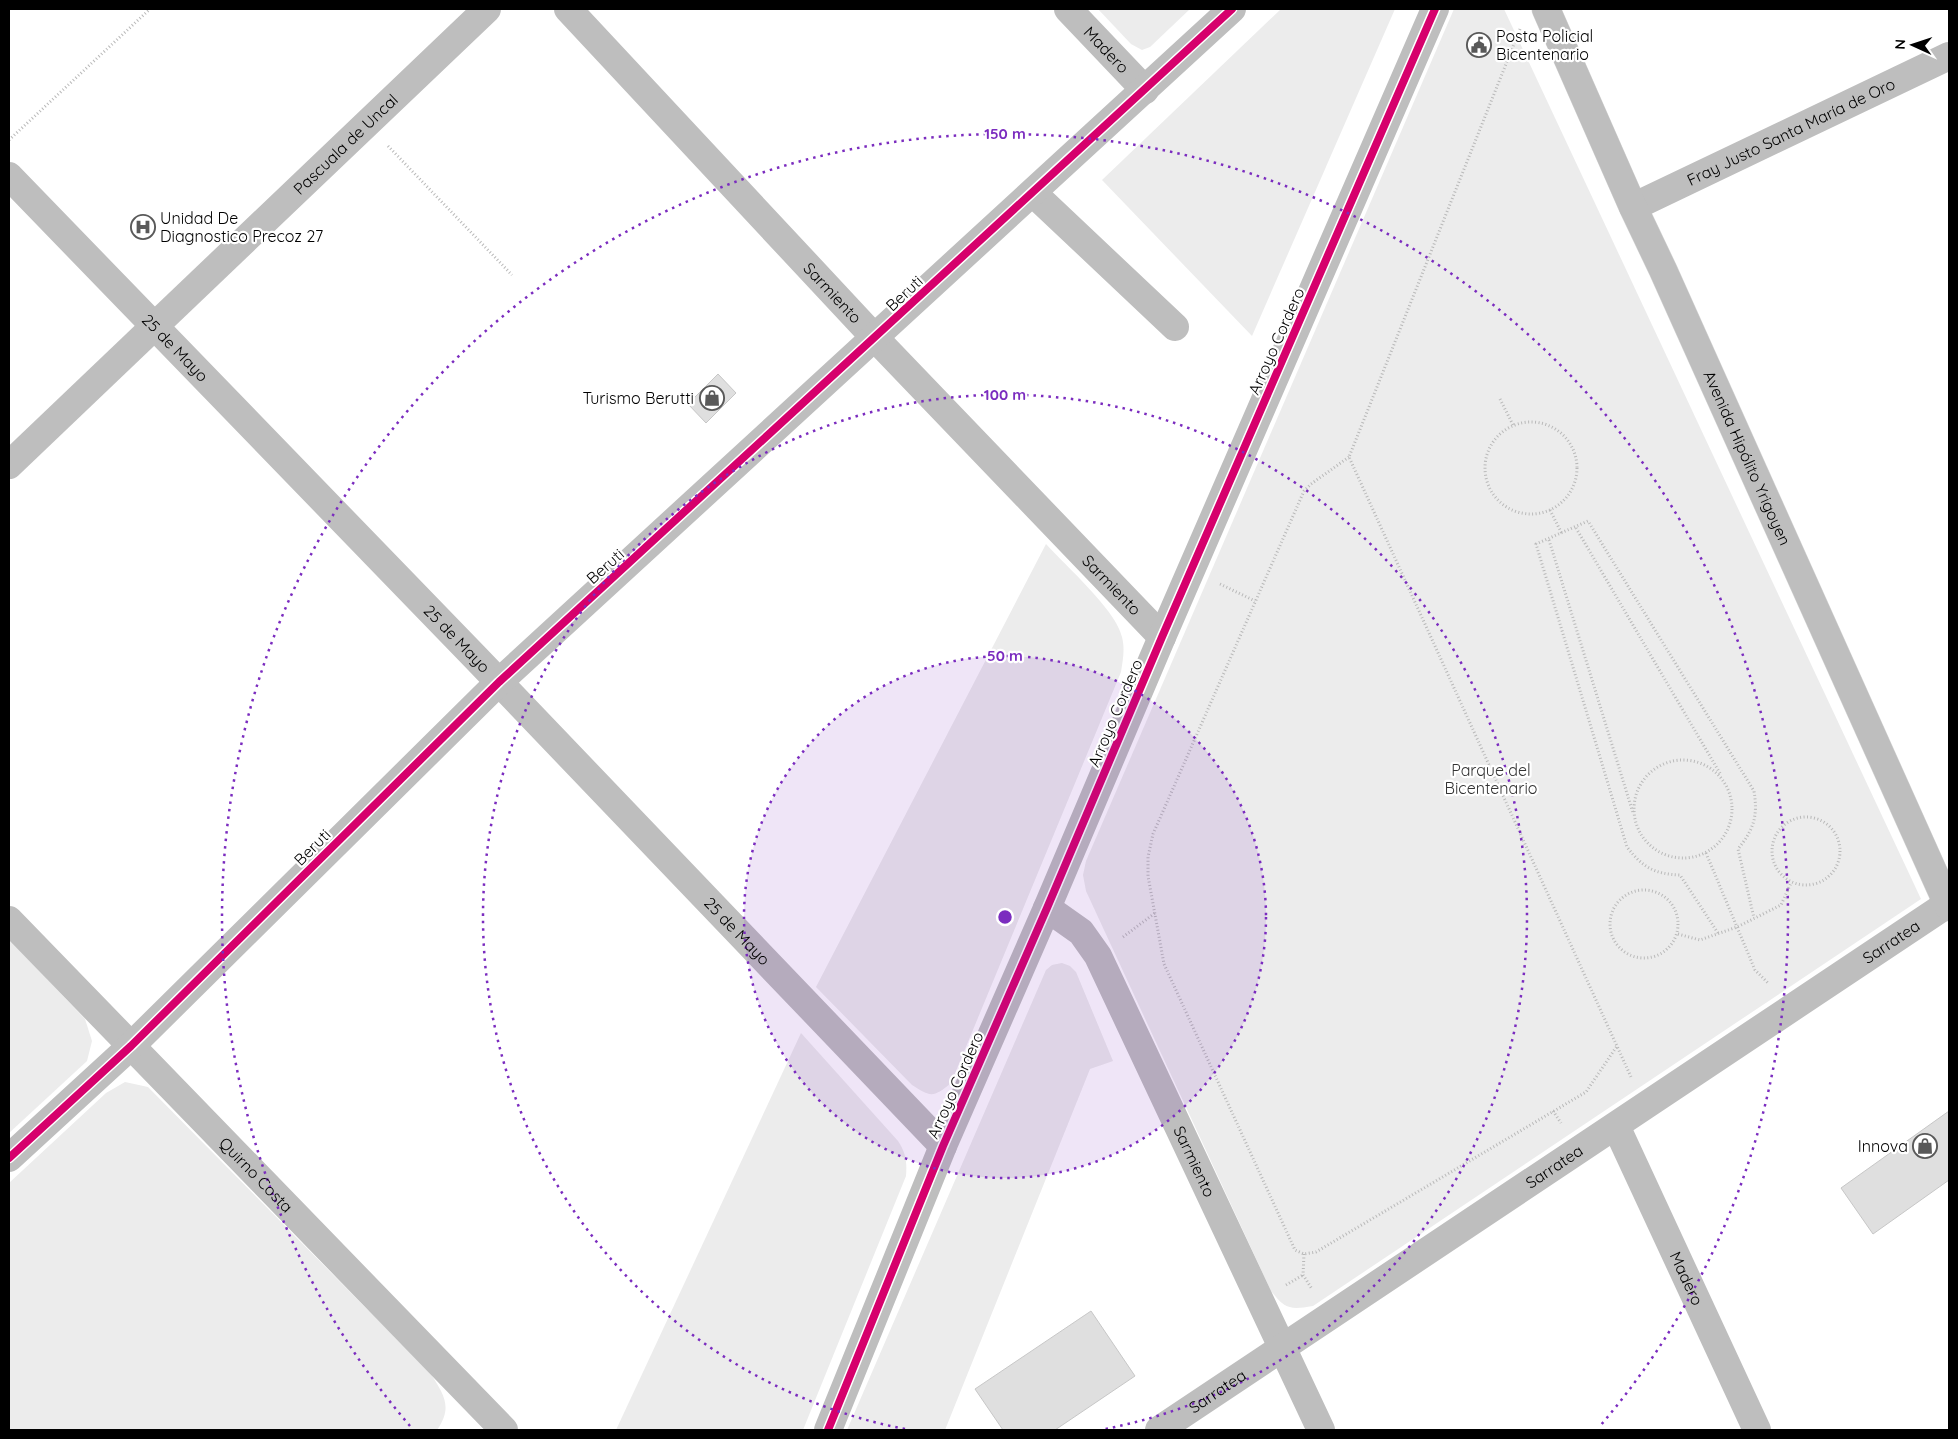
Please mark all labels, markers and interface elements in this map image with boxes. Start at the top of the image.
north arrow [1888,20,1938,70]
street label: Madero [1080,22,1134,77]
place label: Posta Policial Bicentenario [1496,26,1593,64]
public building icon: Posta Policial Bicentenario [1466,32,1492,58]
text: N [1891,39,1909,50]
street label: Fray Justo Santa María de Oro [1684,73,1898,190]
street label: Pascuala de Uncal [289,89,402,199]
text: 150 m [984,124,1026,143]
place label: Unidad De Diagnostico Precoz 27 [160,208,323,246]
hospital icon: Unidad De Diagnostico Precoz 27 [130,214,156,240]
street label: Sarmiento [799,258,866,327]
street label: Beruti [881,271,927,315]
street label: Arroyo Cordero [1243,284,1309,398]
street label: 25 de Mayo [138,310,213,386]
street label: Avenida Hipólito Yrigoyen [1699,367,1795,548]
shop icon: Turismo Berutti [699,385,725,411]
text: 100 m [984,385,1026,404]
place label: Turismo Berutti [582,388,694,408]
street label: Beruti [582,544,628,588]
street label: Sarmiento [1078,550,1145,619]
street label: 25 de Mayo [420,600,494,677]
text: 50 m [987,646,1023,665]
street label: Arroyo Cordero [1083,656,1147,770]
park label: Parque del Bicentenario [1445,760,1538,798]
street label: Beruti [290,825,334,869]
street label: 25 de Mayo [700,893,774,969]
centre of rings [996,908,1014,926]
street label: Sarratea [1859,915,1924,968]
street label: Arroyo Cordero [922,1028,988,1142]
street label: Sarmiento [1169,1123,1220,1200]
street label: Quirno Costa [215,1133,297,1217]
shop icon: Innova [1912,1133,1938,1159]
place label: Innova [1858,1136,1908,1156]
street label: Sarratea [1522,1140,1587,1193]
street label: Madero [1666,1248,1708,1309]
street label: Sarratea [1185,1365,1250,1417]

